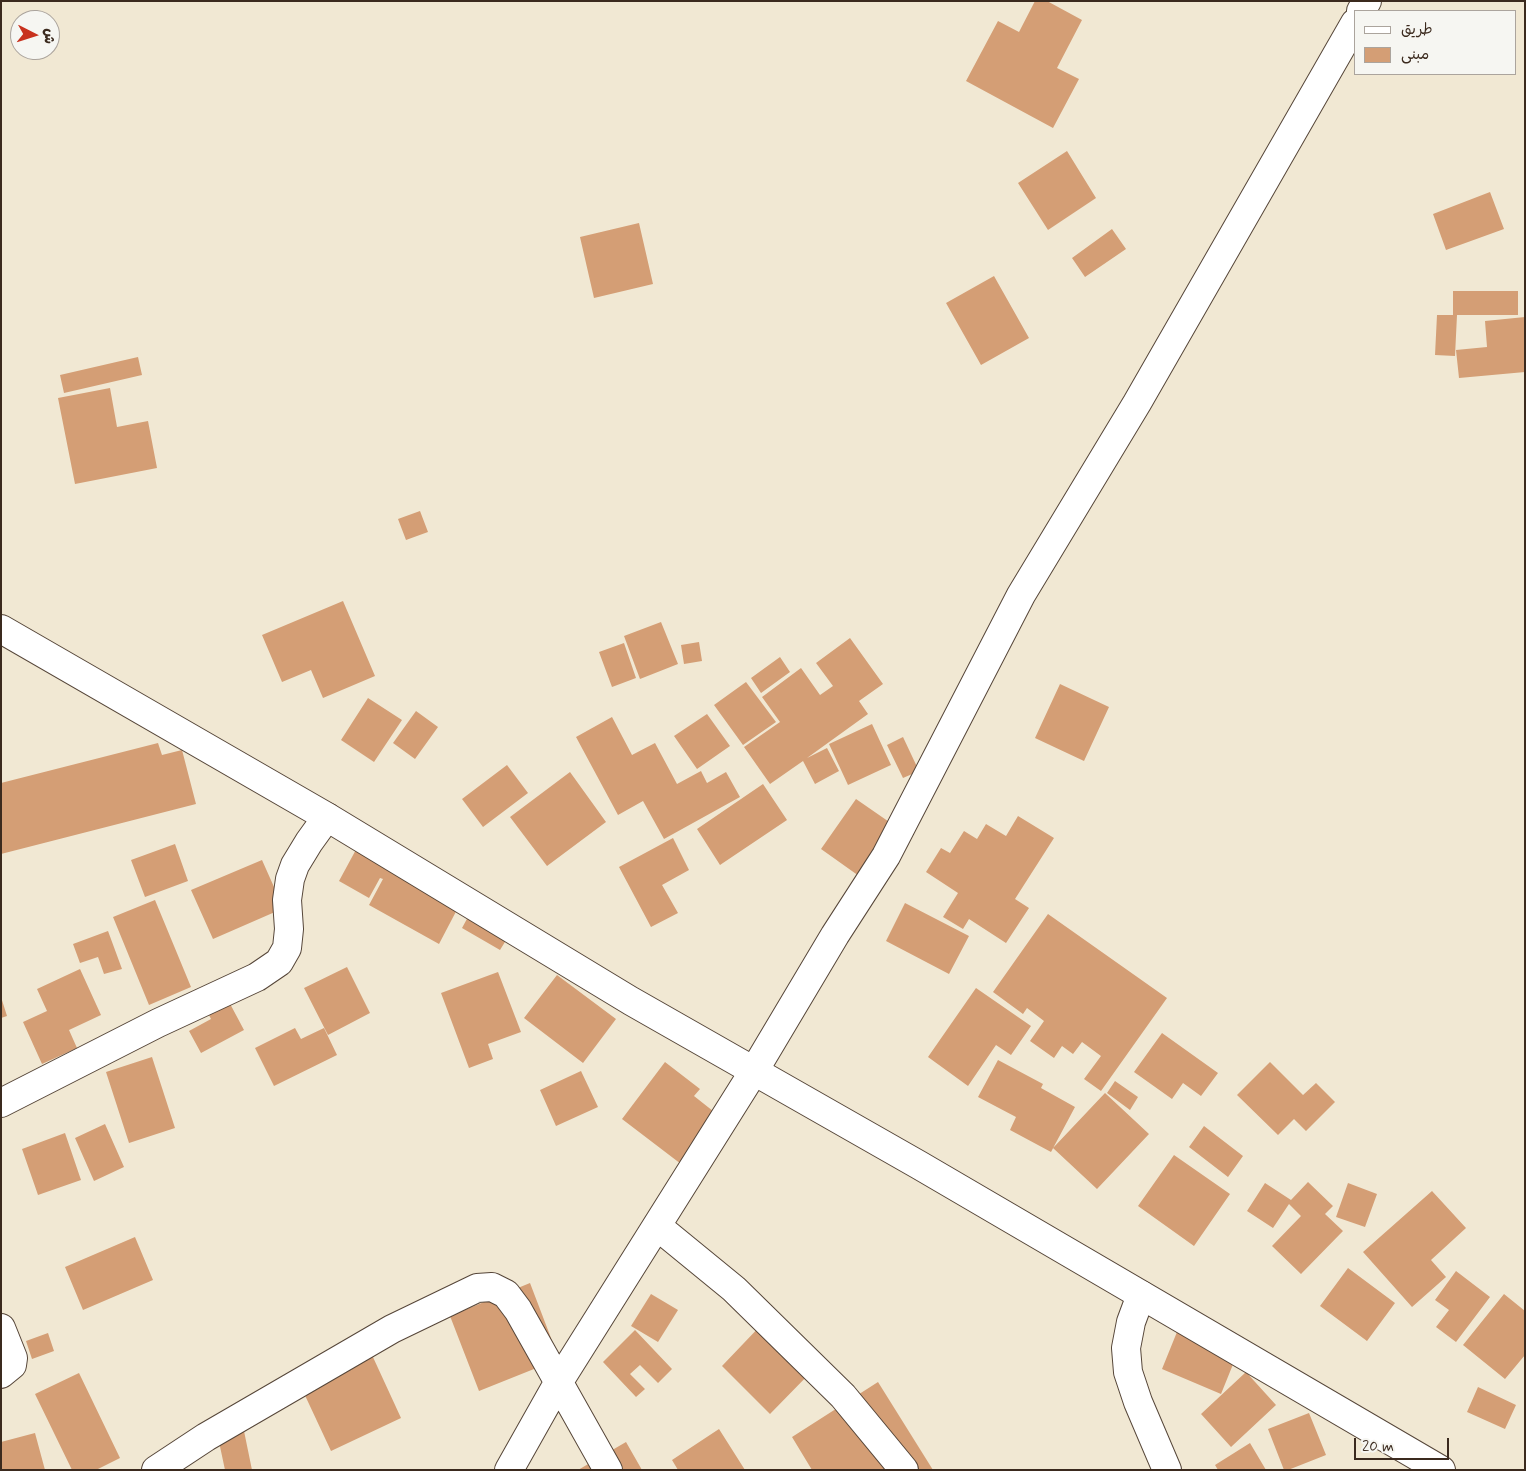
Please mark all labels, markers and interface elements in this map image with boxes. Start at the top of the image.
north arrow [10,10,60,60]
legend [1354,10,1516,75]
text: طريق [1401,20,1433,40]
text: ش [39,28,59,45]
text: مبنى [1401,45,1429,65]
scale bar [1356,1428,1451,1460]
text: 20 m [1362,1437,1394,1457]

